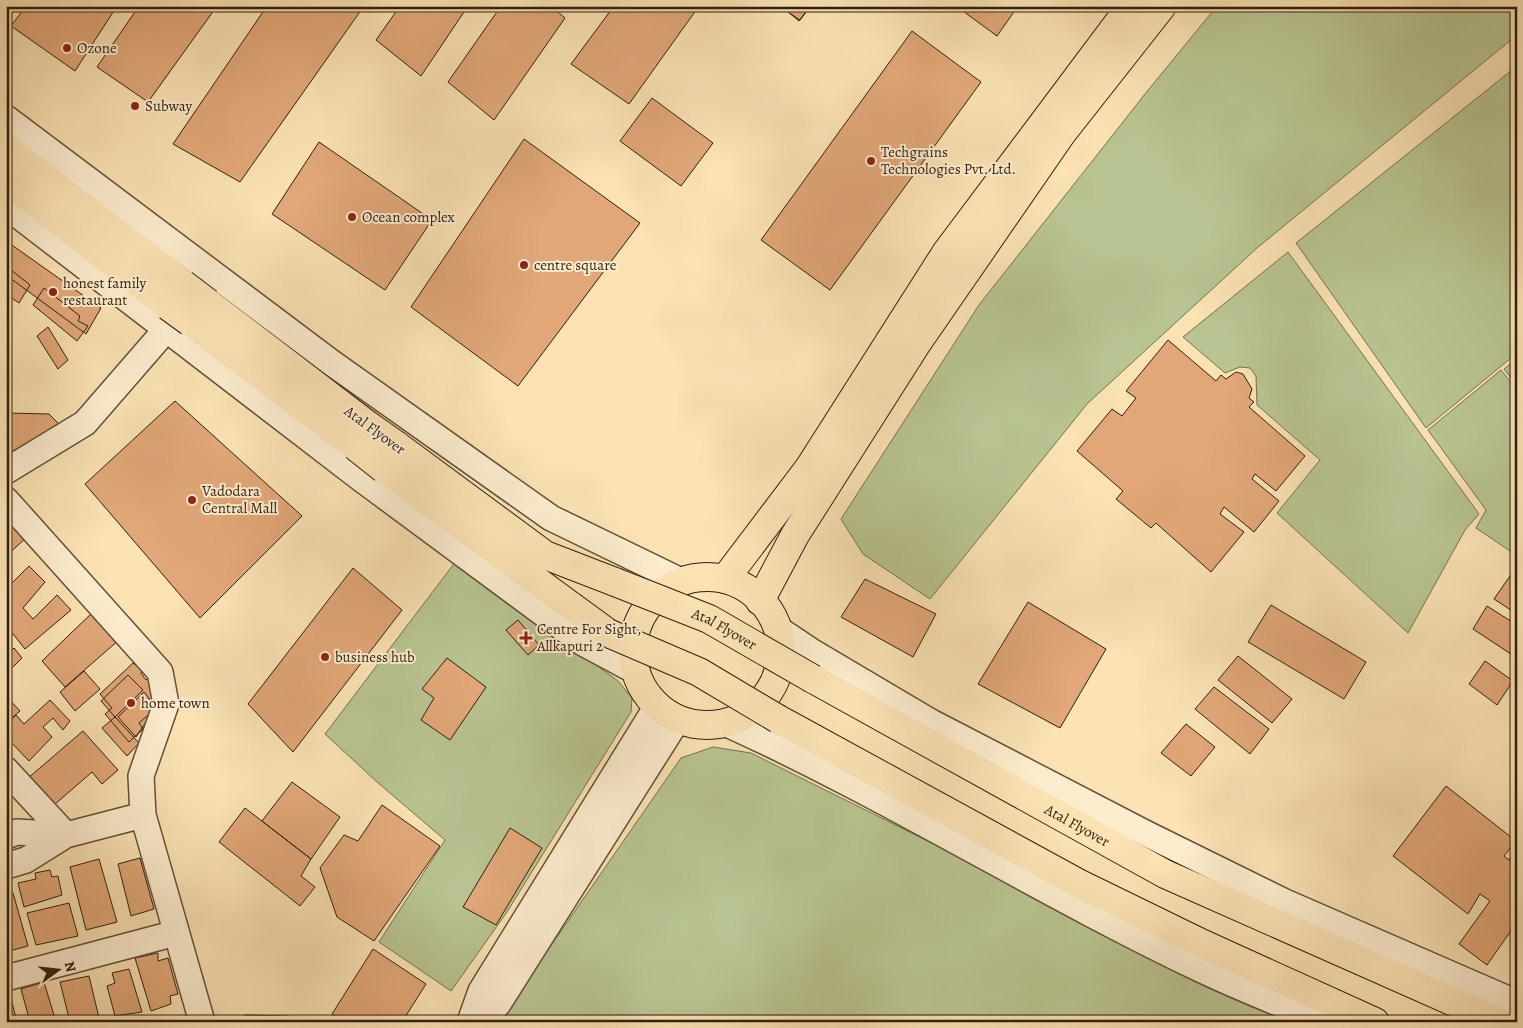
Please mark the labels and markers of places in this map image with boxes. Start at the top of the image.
place label: Ozone [77,38,117,58]
marker: Ozone [61,42,73,54]
place label: Subway [145,96,192,116]
marker: Subway [129,100,141,112]
place label: Techgrains Technologies Pvt. Ltd. [881,142,1016,179]
marker: Techgrains Technologies Pvt. Ltd. [865,155,877,167]
place label: Ocean complex [362,207,455,227]
marker: Ocean complex [346,211,358,223]
place label: centre square [534,255,617,275]
marker: centre square [518,259,530,271]
place label: honest family restaurant [63,273,147,310]
marker: honest family restaurant [47,286,59,298]
place label: Vadodara Central Mall [201,481,277,518]
marker: Vadodara Central Mall [186,494,198,506]
place label: Centre For Sight, Allkapuri 2 [536,619,641,656]
marker: Centre For Sight, Allkapuri 2 [519,631,533,645]
place label: business hub [335,647,415,667]
marker: business hub [319,651,331,663]
place label: home town [141,693,210,713]
marker: home town [125,697,137,709]

